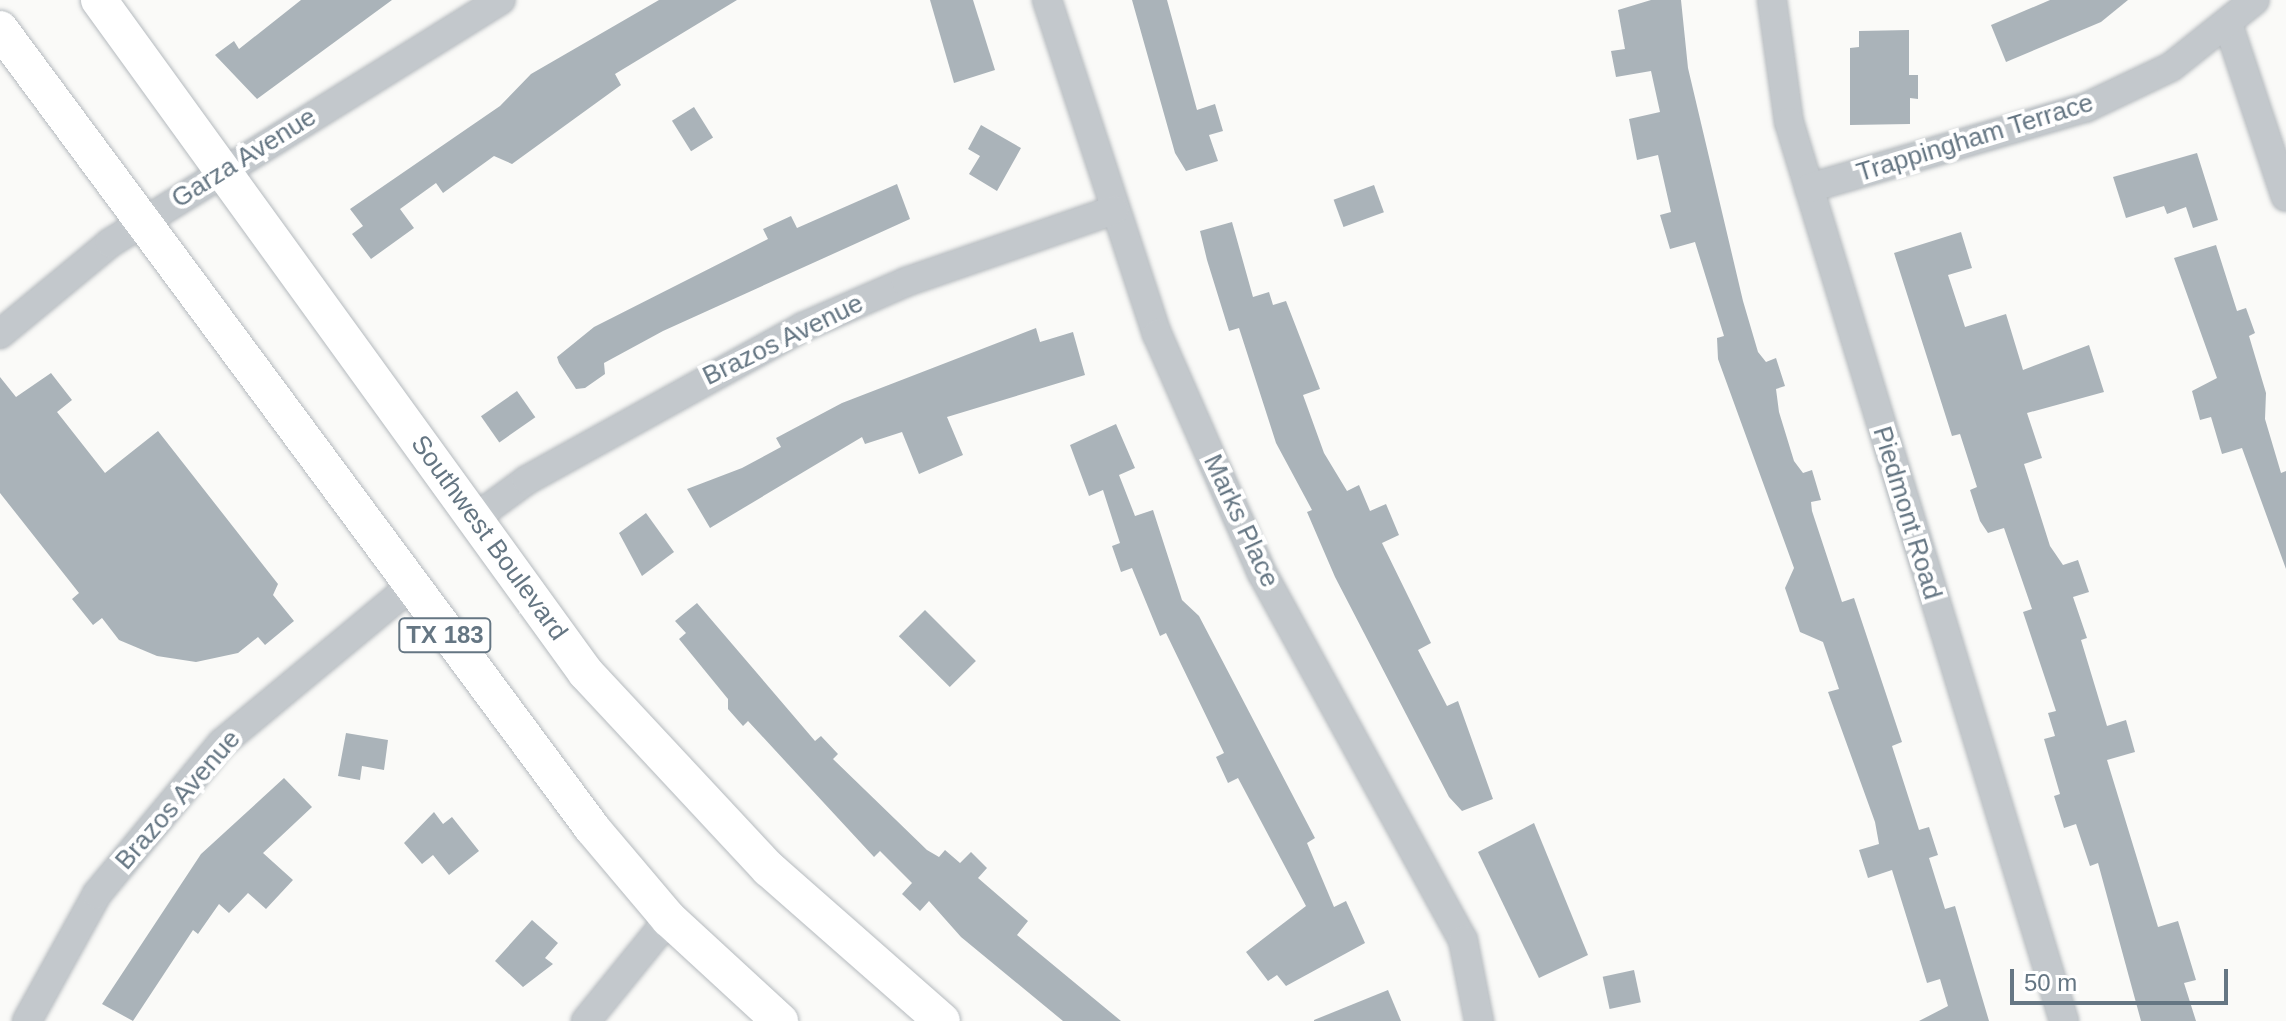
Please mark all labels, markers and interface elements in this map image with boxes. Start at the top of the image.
street label: Trappingham Terrace [1853,87,2097,189]
street label: Garza Avenue [165,101,323,215]
street label: Brazos Avenue [697,287,869,393]
street label: Piedmont Road [1866,423,1948,603]
street label: Southwest Boulevard [404,429,574,647]
street label: Marks Place [1197,450,1285,592]
road number: TX 183 [397,615,493,655]
street label: Brazos Avenue [109,723,247,877]
scale bar [2014,953,2232,1003]
text: 50 m [2024,969,2077,996]

